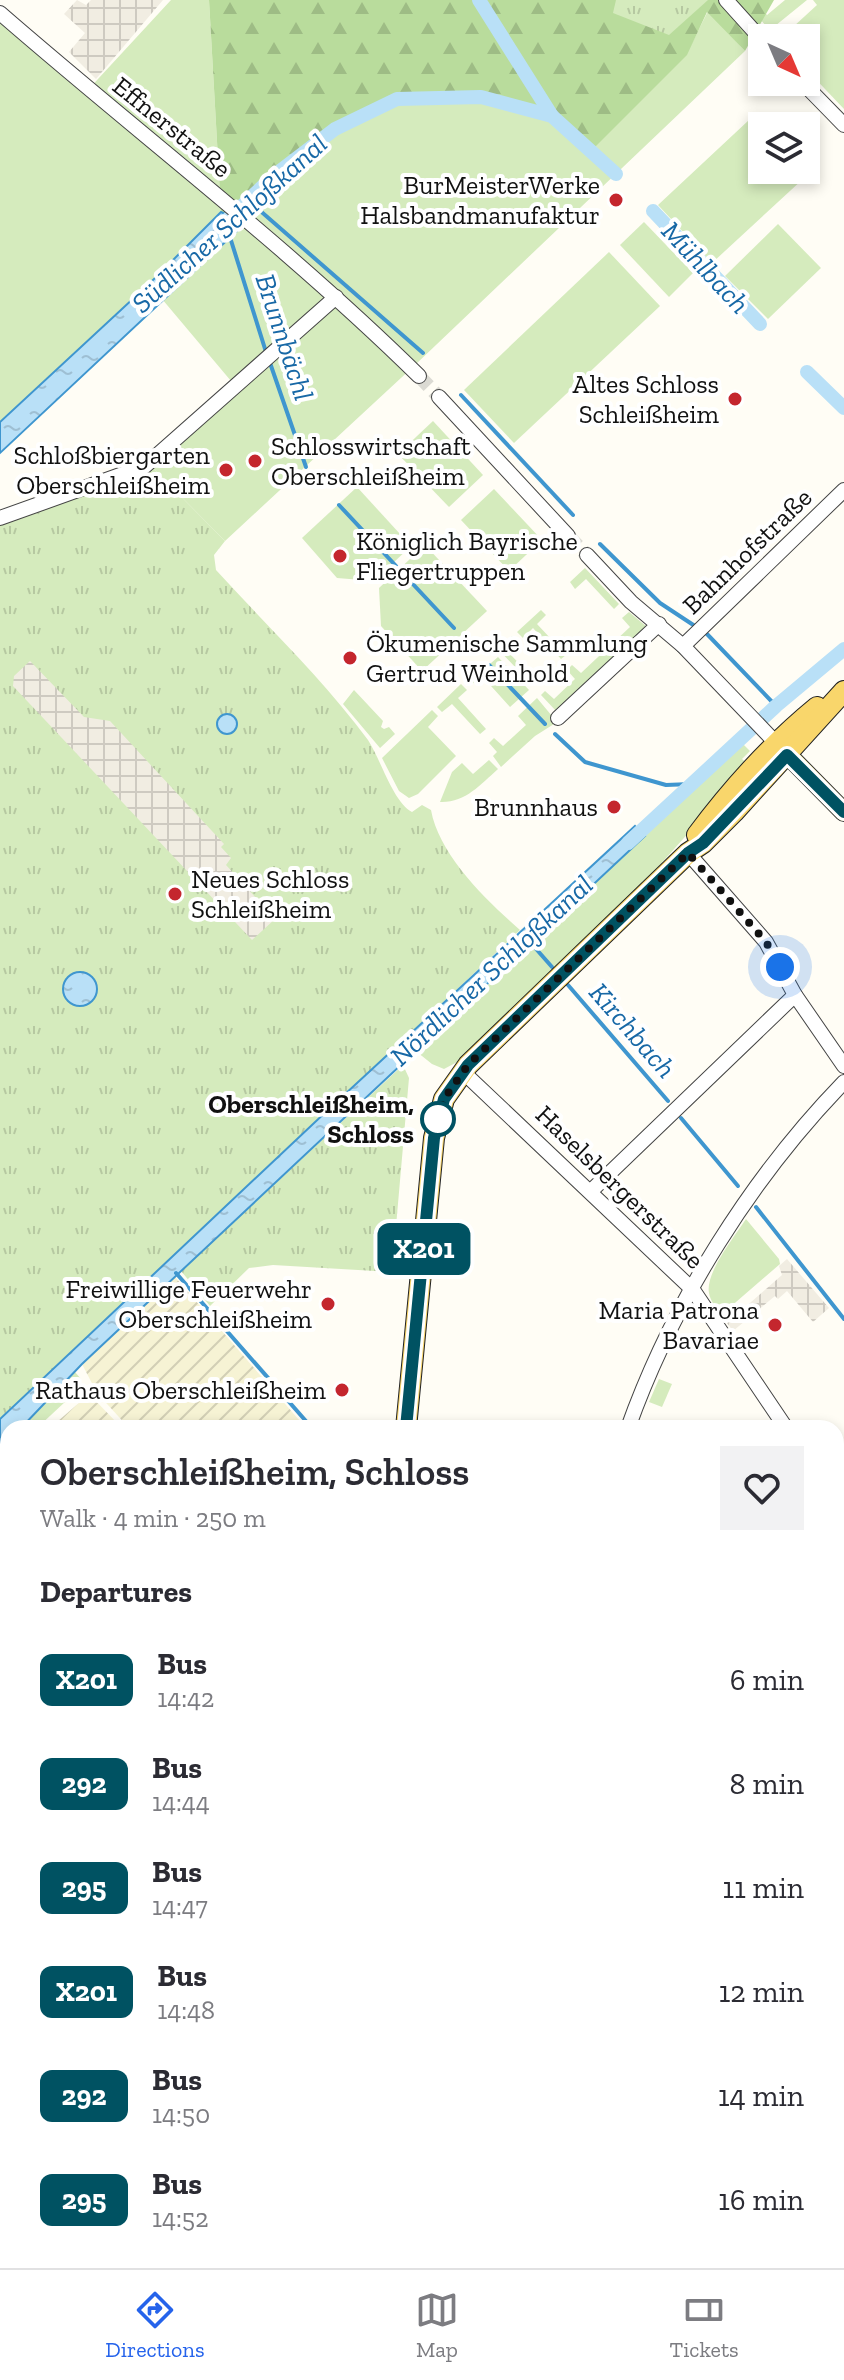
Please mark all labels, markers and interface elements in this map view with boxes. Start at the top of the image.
north arrow [748,24,820,96]
map controls [748,24,820,184]
street label: Effnerstraße [106,70,238,184]
button: layers [748,112,820,184]
water label: Südlicher Schloßkanal [125,127,334,320]
place label: BurMeisterWerke Halsbandmanufaktur [360,169,600,231]
marker: BurMeisterWerke Halsbandmanufaktur [607,191,625,209]
water label: Mühlbach [655,215,756,320]
water label: Brunnbächl [249,270,320,405]
place label: Altes Schloss Schleißheim [573,368,720,430]
marker: Altes Schloss Schleißheim [726,390,744,408]
place label: Schlosswirtschaft Oberschleißheim [271,430,471,492]
place label: Schloßbiergarten Oberschleißheim [14,439,211,501]
marker: Schlosswirtschaft Oberschleißheim [246,452,264,470]
marker: Schloßbiergarten Oberschleißheim [217,461,235,479]
street label: Bahnhofstraße [676,481,818,621]
place label: Königlich Bayrische Fliegertruppen [356,525,578,587]
marker: Königlich Bayrische Fliegertruppen [331,547,349,565]
place label: Ökumenische Sammlung Gertrud Weinhold [366,627,648,689]
marker: Ökumenische Sammlung Gertrud Weinhold [341,649,359,667]
place label: Brunnhaus [474,791,598,823]
marker: Brunnhaus [605,798,623,816]
place label: Neues Schloss Schleißheim [191,863,349,925]
water label: Nördlicher Schloßkanal [383,868,599,1073]
marker: Neues Schloss Schleißheim [166,885,184,903]
your location [760,947,800,987]
water label: Kirchbach [582,976,683,1085]
place label: Oberschleißheim, Schloss [208,1088,414,1150]
street label: Haselsbergerstraße [529,1098,711,1276]
marker: Oberschleißheim, Schloss [421,1102,455,1136]
line badge: X201 [368,1223,480,1275]
text: X201 [393,1232,455,1265]
place label: Freiwillige Feuerwehr Oberschleißheim [65,1273,313,1335]
place label: Maria Patrona Bavariae [598,1294,759,1356]
marker: Freiwillige Feuerwehr Oberschleißheim [319,1295,337,1313]
marker: Maria Patrona Bavariae [766,1316,784,1334]
place label: Rathaus Oberschleißheim [35,1374,327,1406]
marker: Rathaus Oberschleißheim [333,1381,351,1399]
button: heart [720,1446,804,1530]
text: Oberschleißheim, Schloss [40,1449,469,1495]
text: Walk · 4 min · 250 m [40,1502,266,1534]
text: Departures [40,1574,192,1610]
text: Bus [157,1646,207,1682]
text: 6 min [730,1662,804,1698]
text: X201 [56,1663,117,1696]
text: 14:42 [157,1682,214,1714]
text: Bus [152,1750,202,1786]
text: 8 min [730,1766,804,1802]
text: 292 [61,1767,107,1800]
text: 14:44 [152,1786,210,1818]
text: Bus [152,1854,202,1890]
text: 11 min [723,1870,804,1906]
text: 295 [62,1871,106,1904]
text: 14:47 [152,1890,208,1922]
text: Bus [157,1958,207,1994]
text: 12 min [719,1974,804,2010]
text: X201 [56,1975,117,2008]
text: 14:48 [157,1994,215,2026]
text: Bus [152,2062,202,2098]
text: 14 min [718,2078,804,2114]
text: 292 [61,2079,107,2112]
text: 14:50 [152,2098,210,2130]
text: Bus [152,2166,202,2202]
text: 16 min [718,2182,804,2218]
text: 295 [62,2183,106,2216]
text: 14:52 [152,2202,209,2234]
tab: Directions [105,2288,205,2363]
tab: Map [415,2288,459,2363]
tab: Tickets [670,2288,739,2363]

